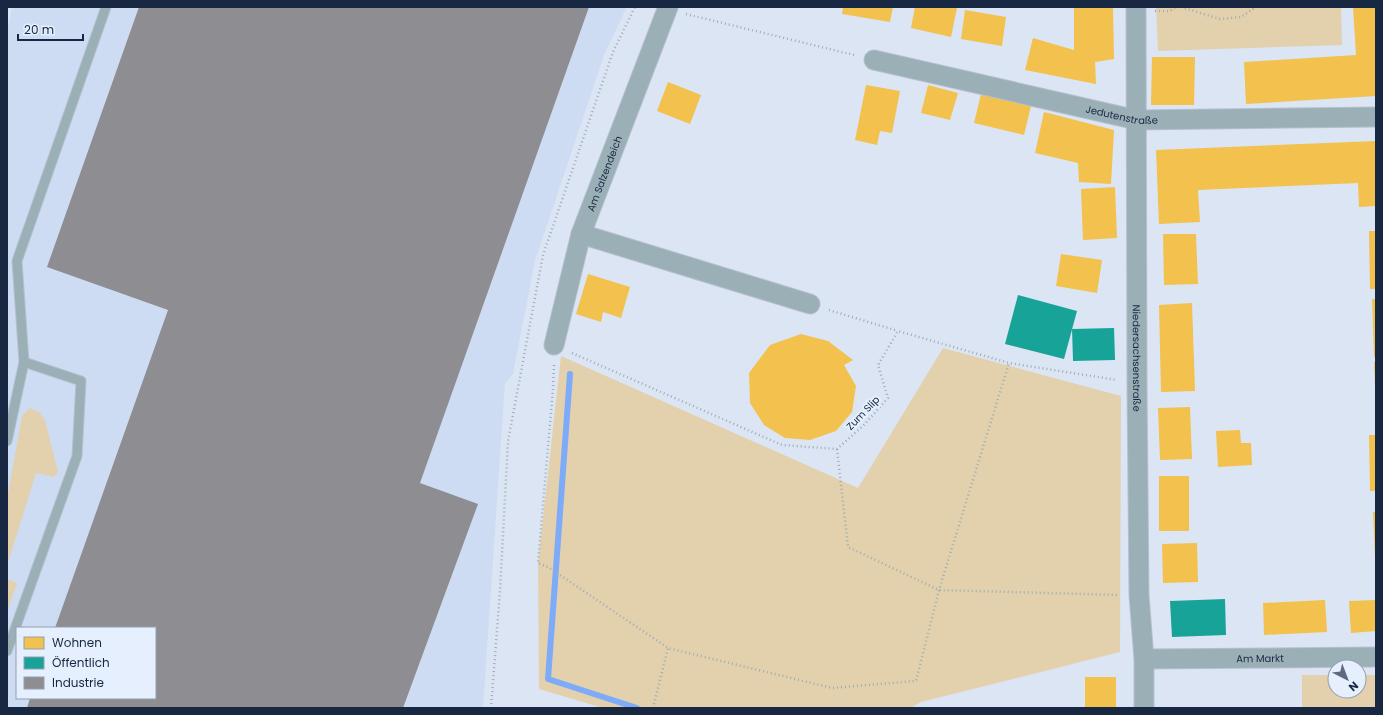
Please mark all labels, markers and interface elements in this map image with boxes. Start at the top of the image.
scale bar [18,16,83,42]
text: 20 m [24,21,54,38]
street label: Jedutenstraße [1084,101,1158,128]
street label: Am Salzendeich [583,134,625,214]
street label: Niedersachsenstraße [1129,304,1145,412]
street label: Zum Slip [843,392,883,433]
legend [16,627,156,699]
text: Wohnen [52,634,102,651]
street label: Am Markt [1236,650,1284,666]
text: Öffentlich [52,654,110,671]
north arrow [1327,659,1367,699]
text: Industrie [52,674,104,691]
text: N [1345,678,1362,695]

